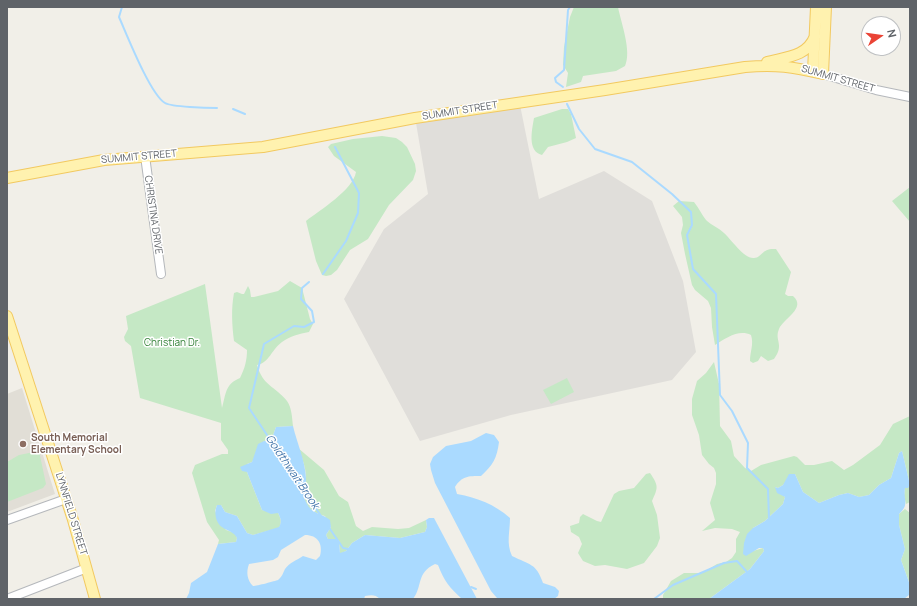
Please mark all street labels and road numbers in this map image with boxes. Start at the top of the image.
street label: SUMMIT STREET [800,63,876,95]
street label: SUMMIT STREET [421,99,499,123]
street label: SUMMIT STREET [101,148,177,166]
street label: CHRISTINA DRIVE [142,175,164,255]
street label: LYNNFIELD STREET [53,471,89,557]

